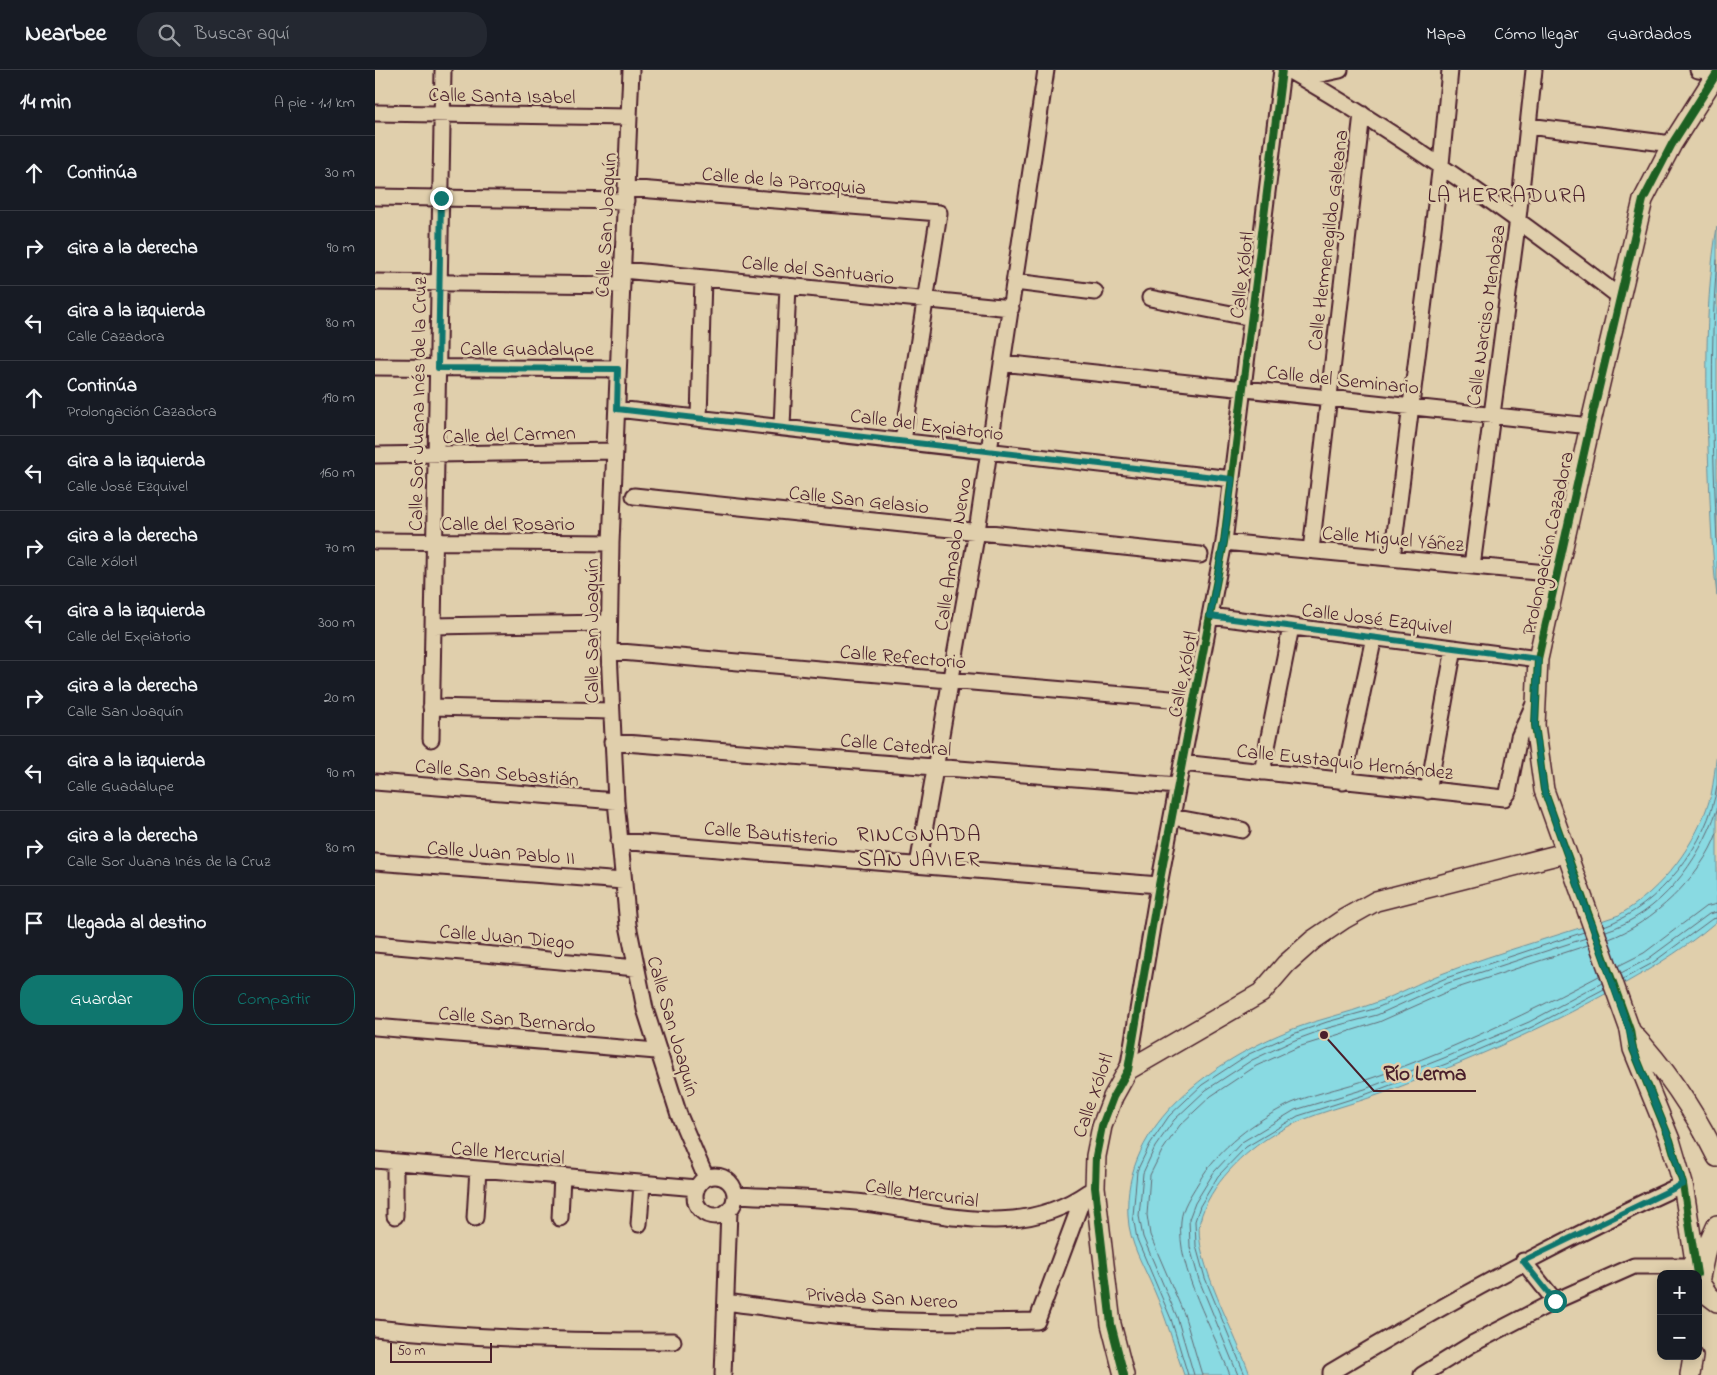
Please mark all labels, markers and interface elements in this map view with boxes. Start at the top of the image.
search box [137,12,487,57]
text: Nearbee [25,17,107,52]
icon: search [155,21,183,49]
text: Buscar aquí [195,21,290,48]
text: Mapa [1426,22,1466,48]
text: Cómo llegar [1494,22,1579,48]
text: Guardados [1607,22,1692,48]
street label: Calle Santa Isabel [428,82,576,113]
text: 14 min [20,88,71,118]
text: A pie · 1.1 km [274,91,355,115]
street label: Calle Hermenegildo Galeana [1302,128,1358,352]
street label: Calle San Joaquín [589,152,626,298]
icon: ahead [20,159,48,187]
text: Continúa [67,160,137,187]
text: 30 m [325,161,355,185]
street label: Calle de la Parroquia [700,161,867,204]
district label: LA HERRADURA [1428,181,1586,213]
route end [430,187,453,210]
street label: Calle Narciso Mendoza [1460,223,1515,408]
street label: Calle Xólotl [1224,230,1263,321]
icon: right [20,234,48,262]
text: Gira a la derecha [67,235,198,262]
text: 90 m [327,236,355,260]
street label: Calle del Santuario [740,249,896,294]
street label: Calle Sor Juana Inés de la Cruz [403,276,436,532]
text: Gira a la izquierda [67,298,205,325]
icon: left [20,309,48,337]
text: 80 m [326,311,355,335]
text: Calle Cazadora [67,325,165,349]
street label: Calle Guadalupe [460,336,594,365]
street label: Calle del Seminario [1265,359,1420,404]
text: Continúa [67,373,137,400]
icon: ahead [20,384,48,412]
text: 190 m [322,386,355,410]
text: Prolongación Cazadora [67,400,217,424]
street label: Calle del Expiatorio [848,403,1005,450]
street label: Calle del Carmen [442,420,576,453]
text: Gira a la izquierda [67,448,205,475]
street label: Prolongación Cazadora [1516,449,1584,638]
icon: left [20,459,48,487]
text: 160 m [320,461,355,485]
text: Calle José Ezquivel [67,475,188,499]
street label: Calle Amado Nervo [928,476,981,633]
street label: Calle San Gelasio [787,480,930,523]
street label: Calle del Rosario [441,511,575,540]
street label: Calle Miguel Yáñez [1320,520,1466,562]
text: Gira a la derecha [67,523,198,550]
icon: right [20,534,48,562]
text: 70 m [325,536,355,560]
text: Calle Xólotl [67,550,137,574]
street label: Calle San Joaquín [579,558,608,704]
street label: Calle José Ezquivel [1300,597,1454,644]
text: Gira a la izquierda [67,598,205,625]
icon: left [20,609,48,637]
text: 300 m [318,611,355,635]
text: Calle del Expiatorio [67,625,191,649]
street label: Calle Xólotl [1162,629,1207,720]
street label: Calle Refectorio [838,639,967,678]
text: Gira a la derecha [67,673,198,700]
icon: right [20,684,48,712]
text: 20 m [324,686,355,710]
text: Calle San Joaquín [67,700,183,724]
street label: Calle Catedral [839,727,953,766]
street label: Calle Eustaquio Hernández [1235,738,1455,789]
text: Gira a la izquierda [67,748,205,775]
street label: Calle San Sebastián [414,753,580,796]
icon: left [20,759,48,787]
text: 90 m [327,761,355,785]
text: Calle Guadalupe [67,775,174,799]
street label: Calle Bautisterio [703,815,839,856]
district label: RINCONADA SAN JAVIER [856,820,982,877]
text: Gira a la derecha [67,823,198,850]
icon: right [20,834,48,862]
street label: Calle Juan Pablo II [426,835,576,874]
text: 80 m [326,836,355,860]
text: Calle Sor Juana Inés de la Cruz [67,850,271,874]
icon: arrive [20,909,48,937]
text: Llegada al destino [67,910,206,937]
street label: Calle Juan Diego [438,918,576,960]
street label: Calle San Joaquín [638,953,706,1101]
button: Guardar [20,975,183,1025]
button: Compartir [193,975,355,1025]
street label: Calle San Bernardo [437,1000,597,1043]
street label: Calle Xólotl [1066,1050,1122,1142]
callout: Río Lerma [1374,1055,1476,1091]
text: Río Lerma [1384,1060,1466,1090]
street label: Calle Mercurial [450,1135,566,1174]
street label: Calle Mercurial [863,1172,980,1217]
map controls [1657,1270,1702,1360]
button: + [1657,1270,1702,1315]
street label: Privada San Nereo [805,1281,959,1318]
route start [1544,1290,1567,1313]
button: − [1657,1315,1702,1360]
scale bar [390,1340,493,1363]
text: 50 m [397,1341,425,1362]

